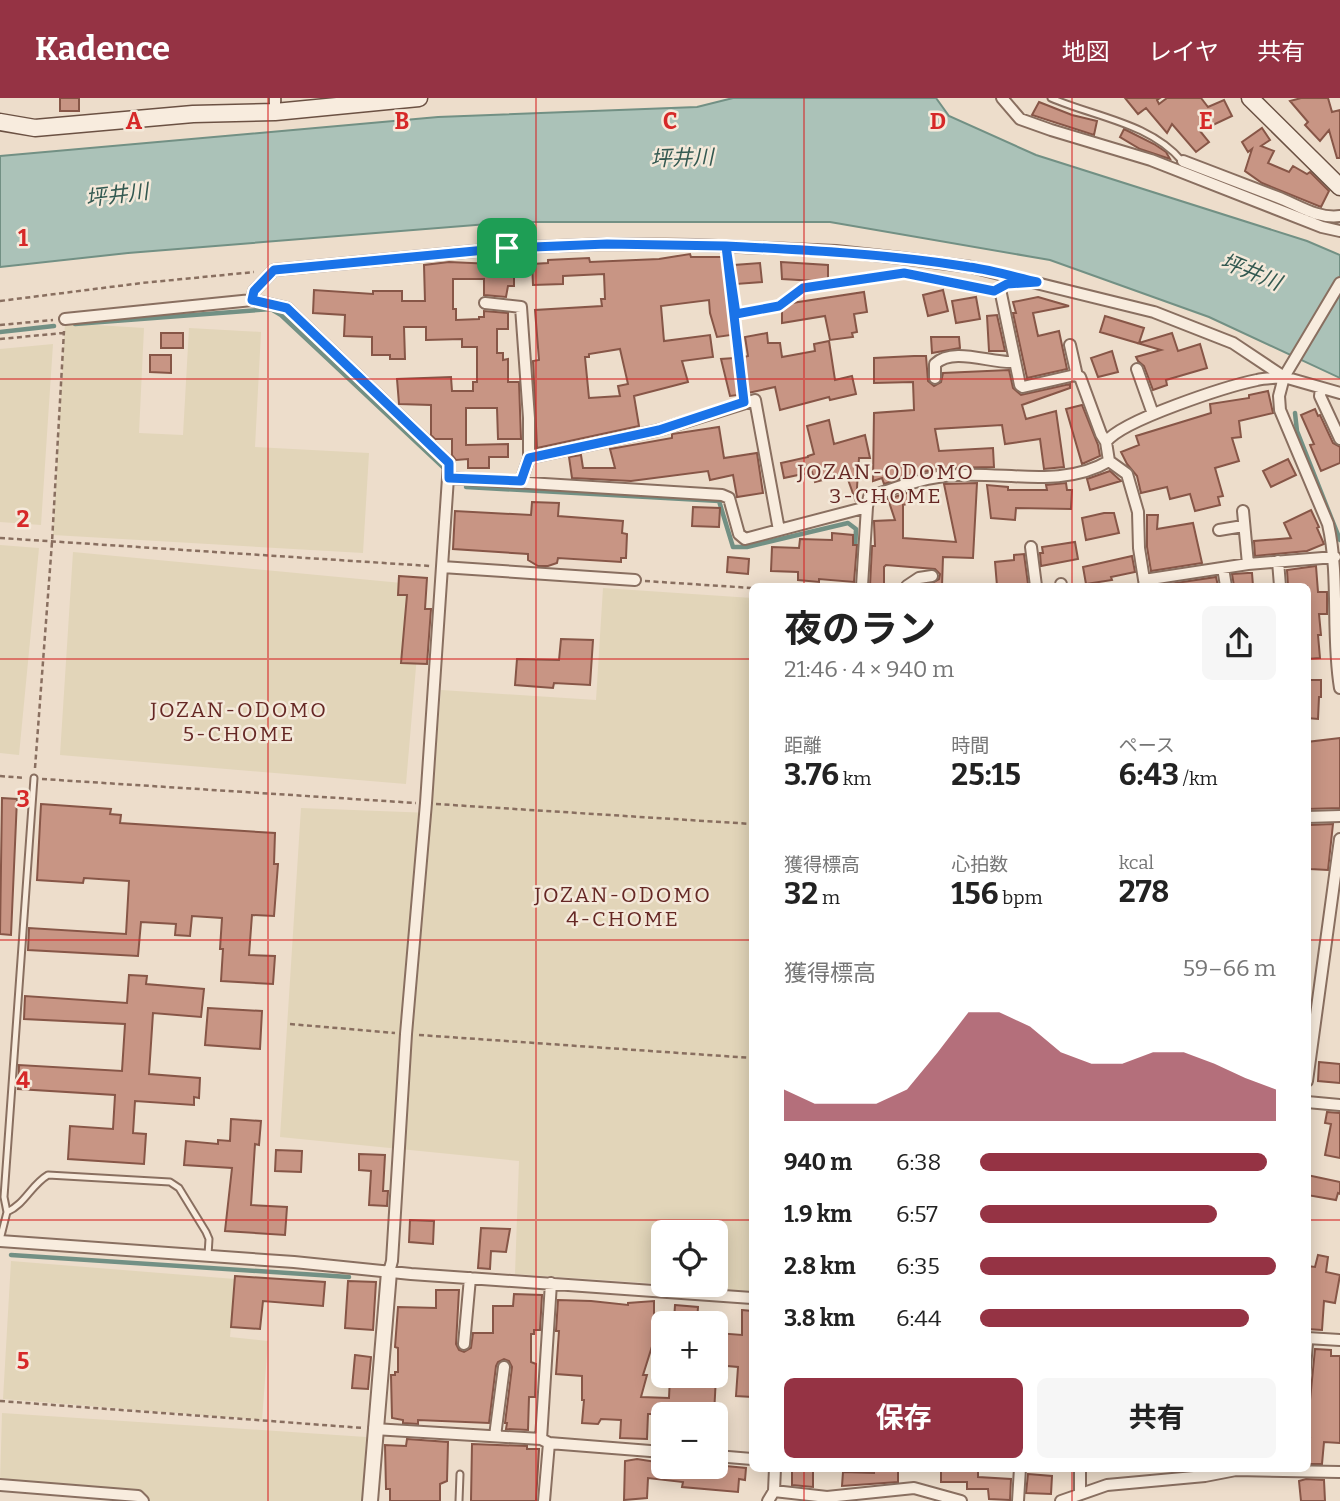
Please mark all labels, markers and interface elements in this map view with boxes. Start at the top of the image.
text: Kadence [35,29,170,69]
text: 地図 [1062,38,1110,66]
text: レイヤ [1148,38,1219,66]
text: 共有 [1257,38,1305,66]
text: A [126,107,143,135]
text: B [395,107,409,135]
text: C [663,107,677,135]
text: D [930,107,946,135]
text: E [1199,107,1213,135]
water label: 坪井川 [650,144,716,172]
water label: 坪井川 [84,178,152,212]
pin [477,218,537,278]
text: 1 [18,224,28,252]
icon: arrive [488,229,526,267]
water label: 坪井川 [1217,248,1287,297]
district label: JOZAN-ODOMO 3-CHOME [796,459,975,509]
text: 2 [17,505,30,533]
text: 夜のラン [784,606,936,652]
button: share [1202,606,1276,680]
text: 21:46 · 4 × 940 m [784,655,954,683]
district label: JOZAN-ODOMO 5-CHOME [149,697,328,747]
text: 距離 [784,734,822,757]
text: 時間 [951,734,989,757]
text: ペース [1119,734,1175,757]
text: 3.76 [784,757,839,793]
text: 25:15 [951,757,1021,793]
text: 6:43 [1119,757,1179,793]
text: km [839,767,871,790]
text: /km [1179,767,1218,790]
text: 3 [16,785,30,813]
text: kcal [1119,851,1154,874]
text: 獲得標高 [784,853,860,876]
text: 心拍数 [951,853,1008,876]
text: 278 [1119,874,1169,910]
text: 32 [784,876,818,912]
text: 156 [951,876,998,912]
district label: JOZAN-ODOMO 4-CHOME [533,882,712,932]
text: m [818,886,840,909]
text: bpm [998,886,1043,909]
text: 59–66 m [1183,954,1276,982]
text: 獲得標高 [784,959,876,987]
text: 4 [16,1066,30,1094]
text: 940 m [784,1148,852,1176]
text: 6:38 [896,1148,941,1176]
text: 1.9 km [784,1200,852,1228]
text: 6:57 [896,1200,938,1228]
map controls [651,1220,728,1479]
button: locate [651,1220,728,1297]
text: 2.8 km [784,1252,856,1280]
text: 6:35 [896,1252,940,1280]
text: 3.8 km [784,1304,855,1332]
text: 6:44 [896,1304,941,1332]
button: + [651,1311,728,1388]
text: 5 [17,1347,29,1375]
button: 保存 [784,1378,1023,1458]
button: 共有 [1037,1378,1276,1458]
button: − [651,1402,728,1479]

